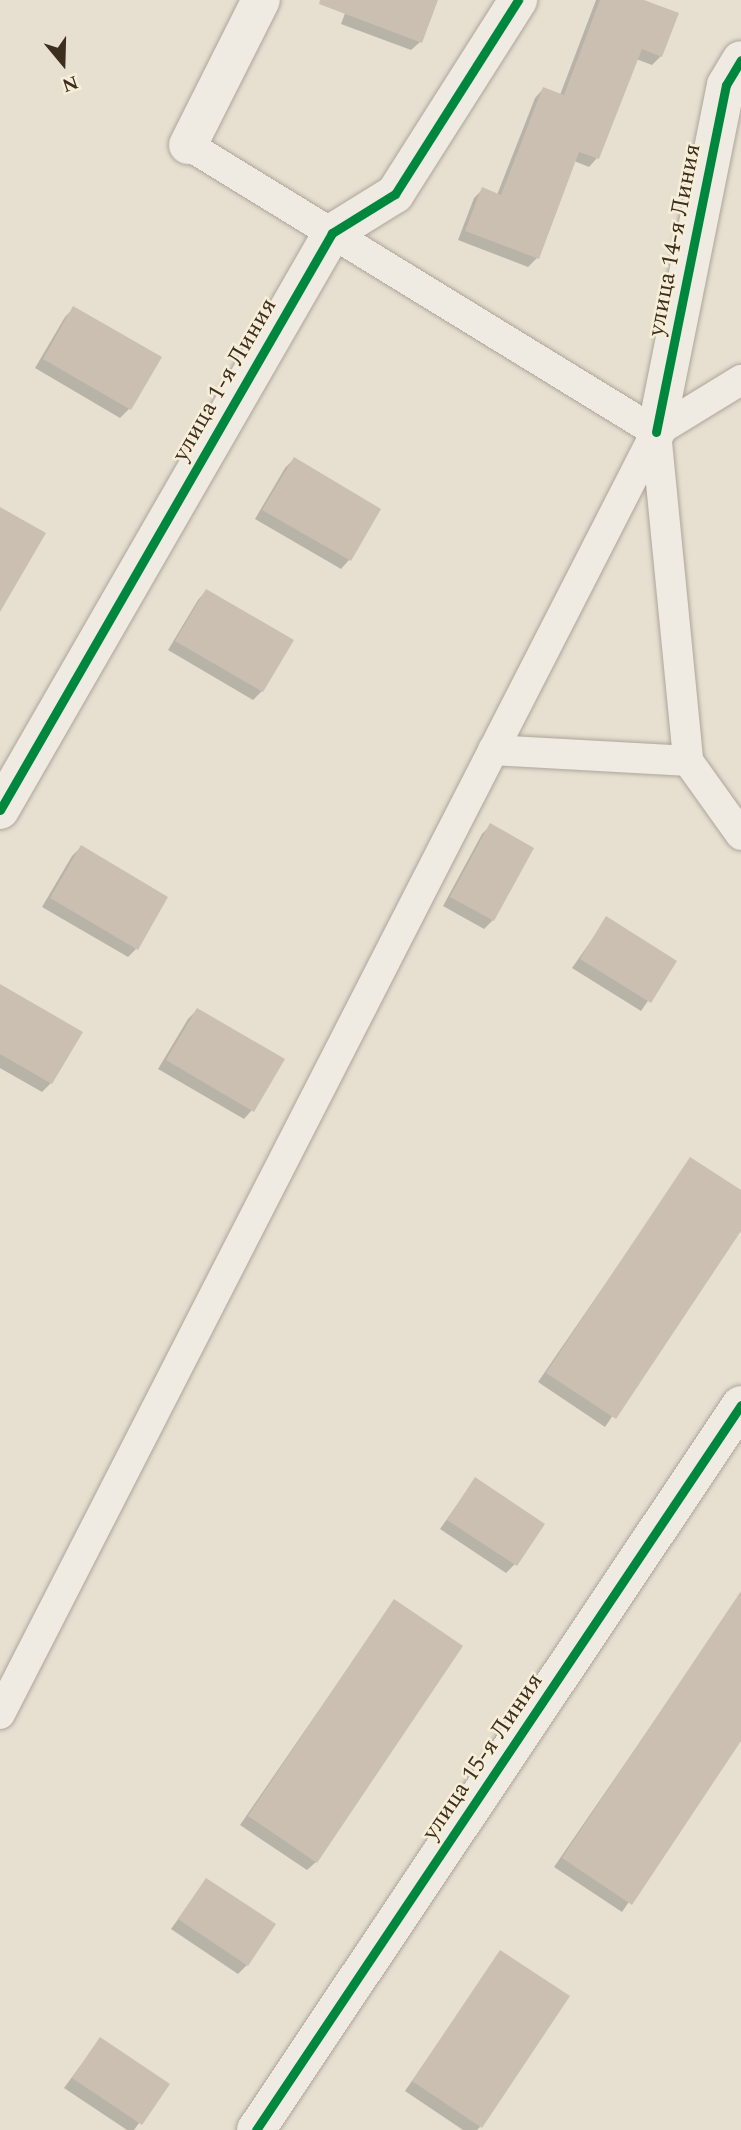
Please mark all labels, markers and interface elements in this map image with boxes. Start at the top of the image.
north arrow [28,28,98,98]
text: N [58,67,82,100]
street label: улица 14-я Линия [642,141,708,339]
street label: улица 1-я Линия [167,293,283,467]
street label: улица 15-я Линия [416,1668,550,1846]

